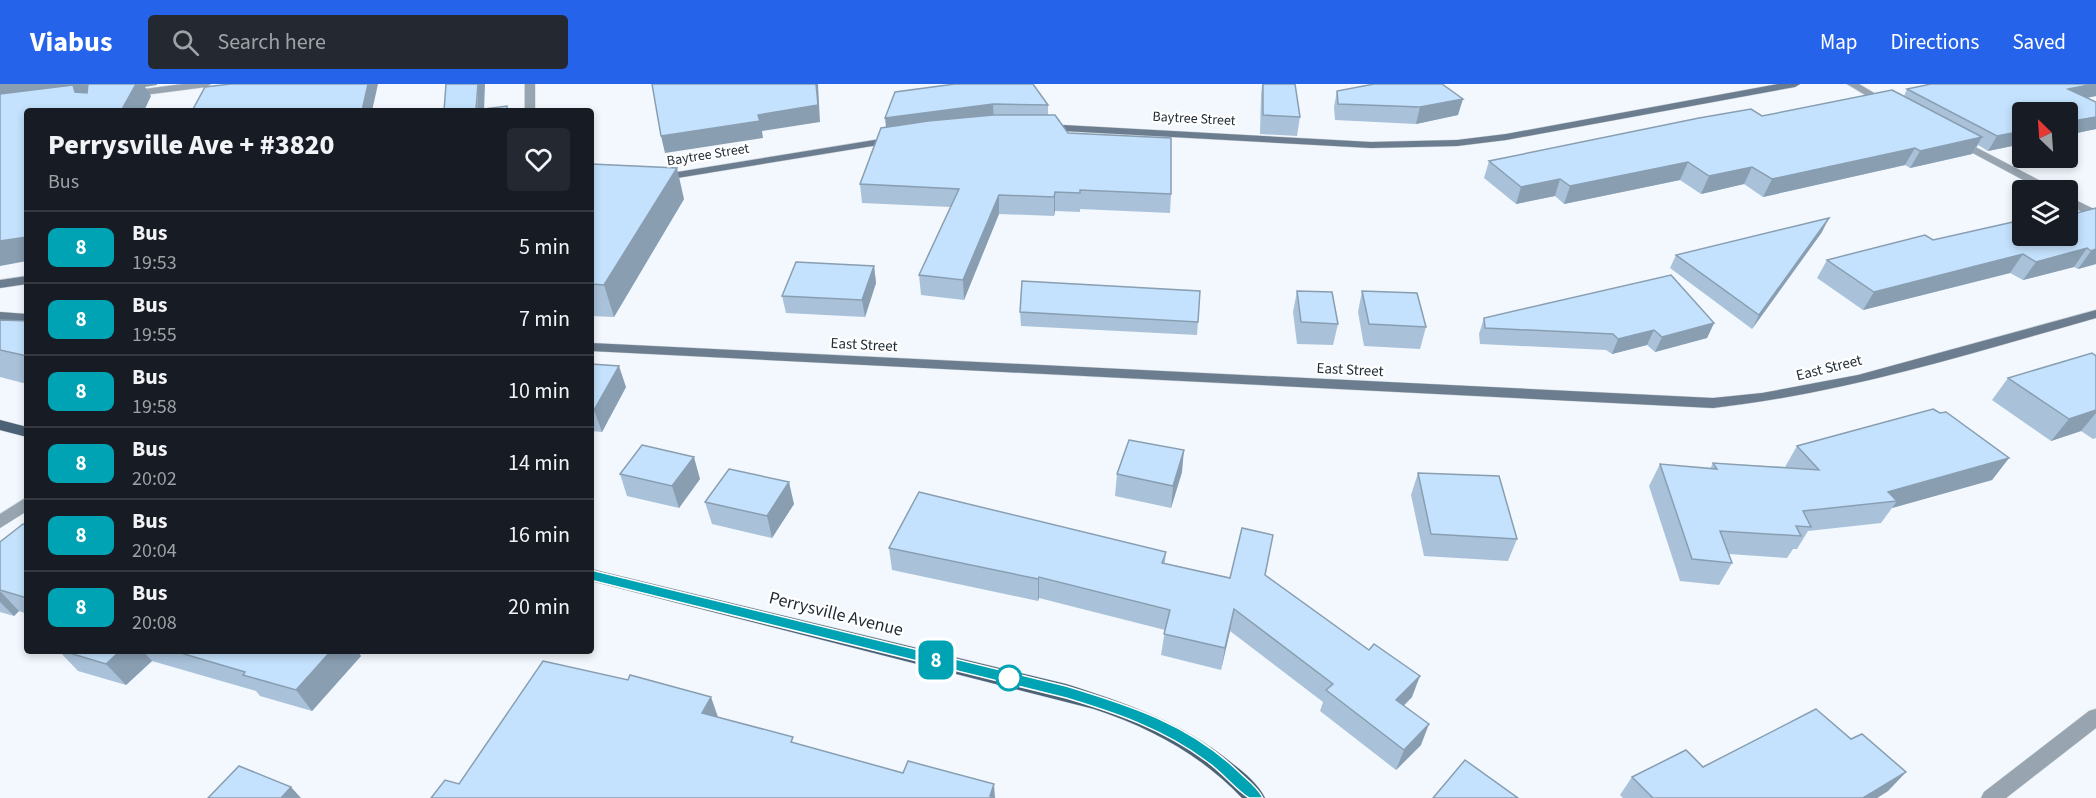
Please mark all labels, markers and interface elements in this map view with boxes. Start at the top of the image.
search box [148,15,568,69]
text: Viabus [30,22,112,62]
icon: search [169,26,202,59]
text: Search here [217,26,326,58]
text: Map [1820,27,1858,57]
text: Directions [1891,27,1979,57]
text: Saved [2012,27,2066,57]
north arrow [2012,102,2078,168]
map controls [2012,102,2078,246]
street label: Baytree Street [1152,107,1236,131]
text: Perrysville Ave + #3820 [48,125,335,165]
button: heart [507,128,570,191]
street label: Baytree Street [665,139,751,171]
text: Bus [48,168,79,196]
button: layers [2012,180,2078,246]
text: Bus [132,217,168,249]
text: 5 min [519,231,570,263]
text: 8 [75,232,87,262]
text: 19:53 [132,249,177,277]
text: Bus [132,289,168,321]
text: 7 min [519,303,570,335]
text: 8 [75,304,87,334]
text: 19:55 [132,321,177,349]
street label: East Street [830,333,898,357]
street label: East Street [1794,350,1864,386]
street label: East Street [1316,358,1384,382]
text: Bus [132,361,168,393]
text: 10 min [508,375,570,407]
text: 8 [75,376,87,406]
text: 19:58 [132,393,177,421]
text: Bus [132,433,168,465]
text: 14 min [508,447,570,479]
text: 8 [75,448,87,478]
text: 20:02 [132,465,177,493]
text: Bus [132,505,168,537]
text: 16 min [508,519,570,551]
text: 8 [75,520,87,550]
text: 20:04 [132,537,177,565]
text: Bus [132,577,168,609]
street label: Perrysville Avenue [766,585,906,643]
text: 20 min [508,591,570,623]
text: 8 [75,592,87,622]
text: 20:08 [132,609,177,637]
line badge: 8 [916,640,956,680]
text: 8 [930,645,942,675]
unlabelled marker [996,665,1022,691]

